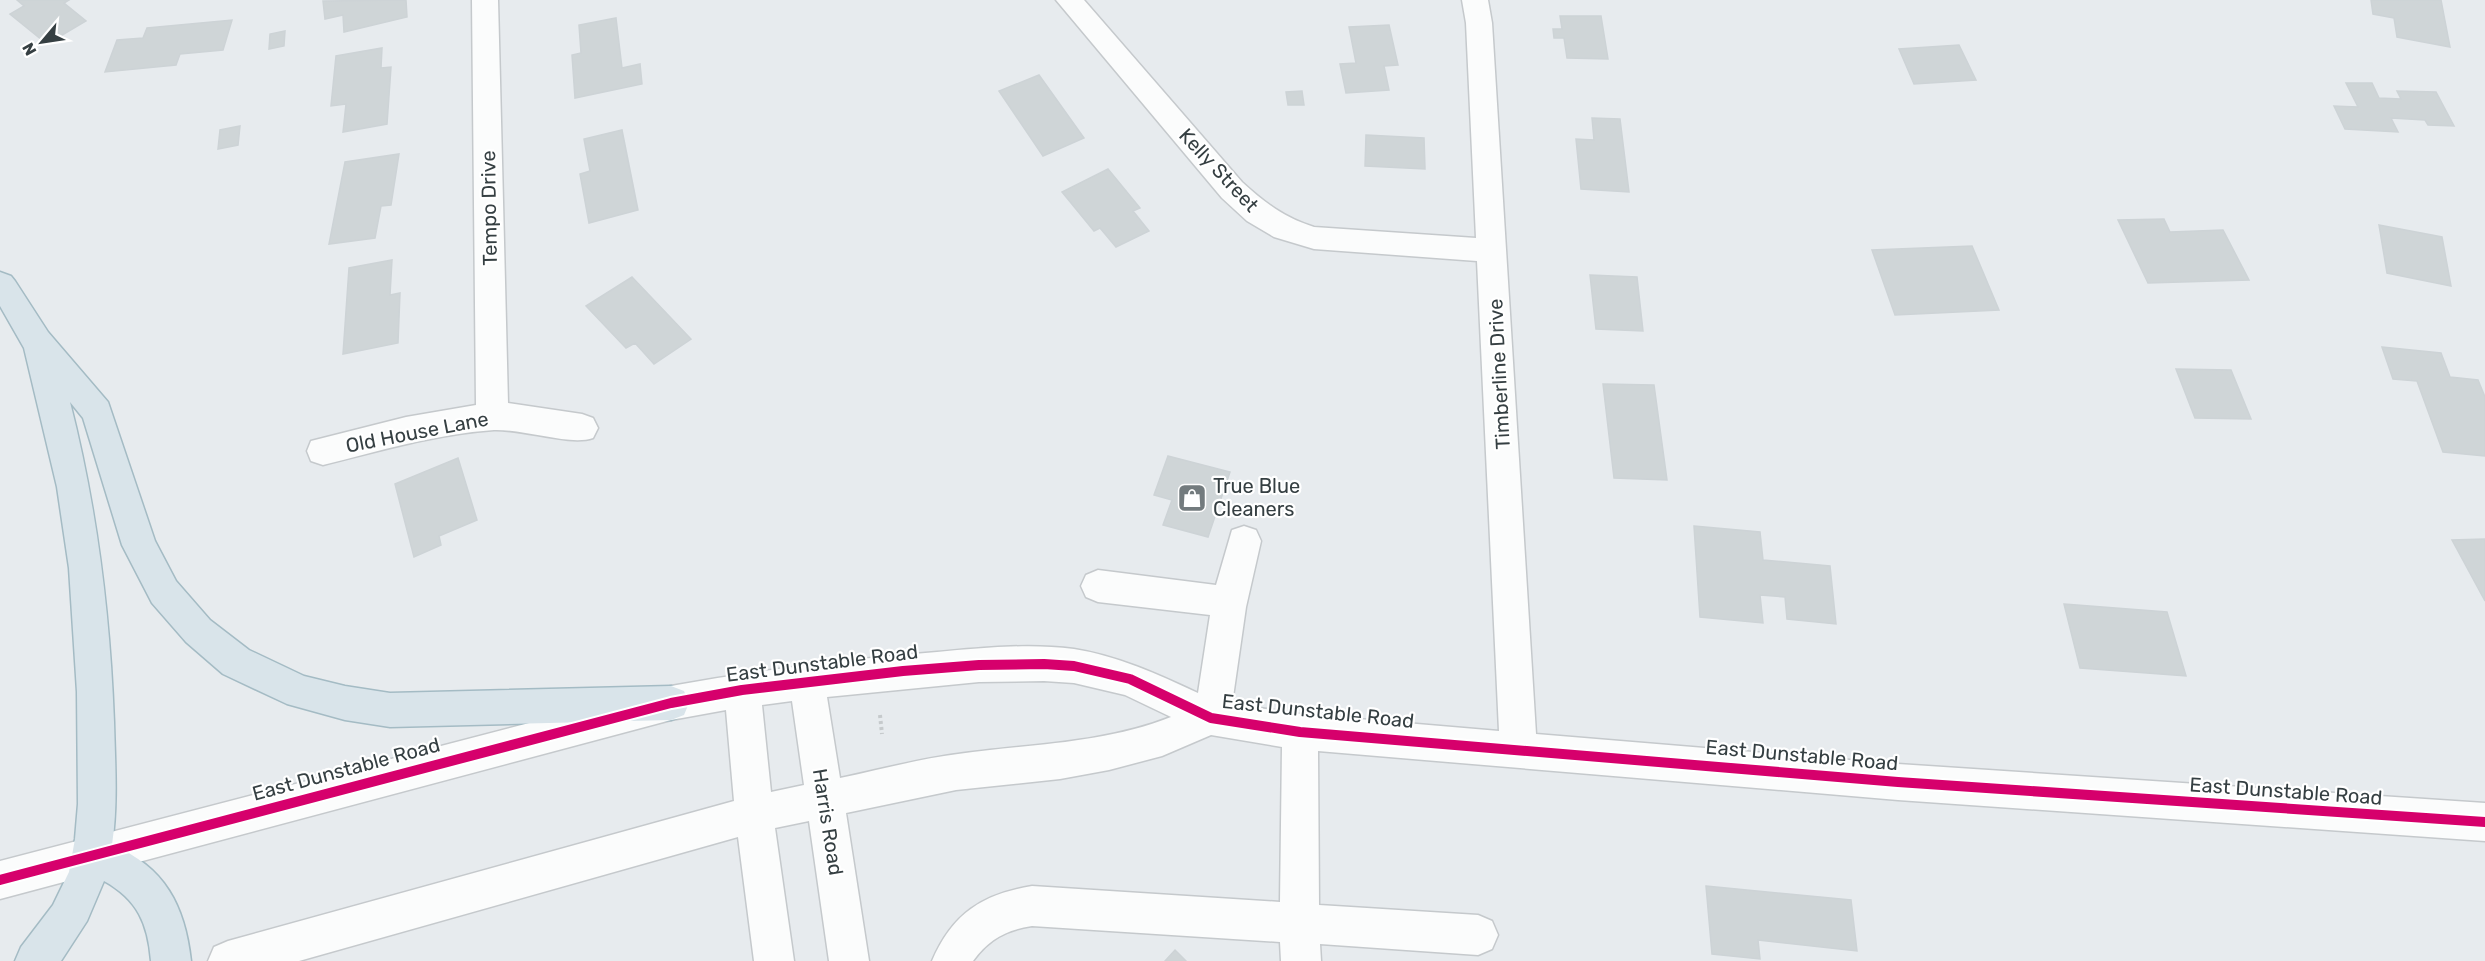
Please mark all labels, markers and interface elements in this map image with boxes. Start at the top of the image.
north arrow [12,12,72,72]
text: N [18,39,40,59]
street label: Kelly Street [1174,123,1264,217]
street label: Tempo Drive [476,150,502,266]
street label: Timberline Drive [1483,298,1515,450]
street label: Old House Lane [344,406,490,458]
place label: True Blue Cleaners [1213,474,1300,521]
shop icon: True Blue Cleaners [1176,482,1208,514]
street label: East Dunstable Road [725,639,919,687]
street label: East Dunstable Road [1221,689,1415,733]
street label: East Dunstable Road [250,732,442,806]
street label: East Dunstable Road [1705,735,1899,775]
street label: Harris Road [808,767,848,877]
street label: East Dunstable Road [2189,772,2383,810]

